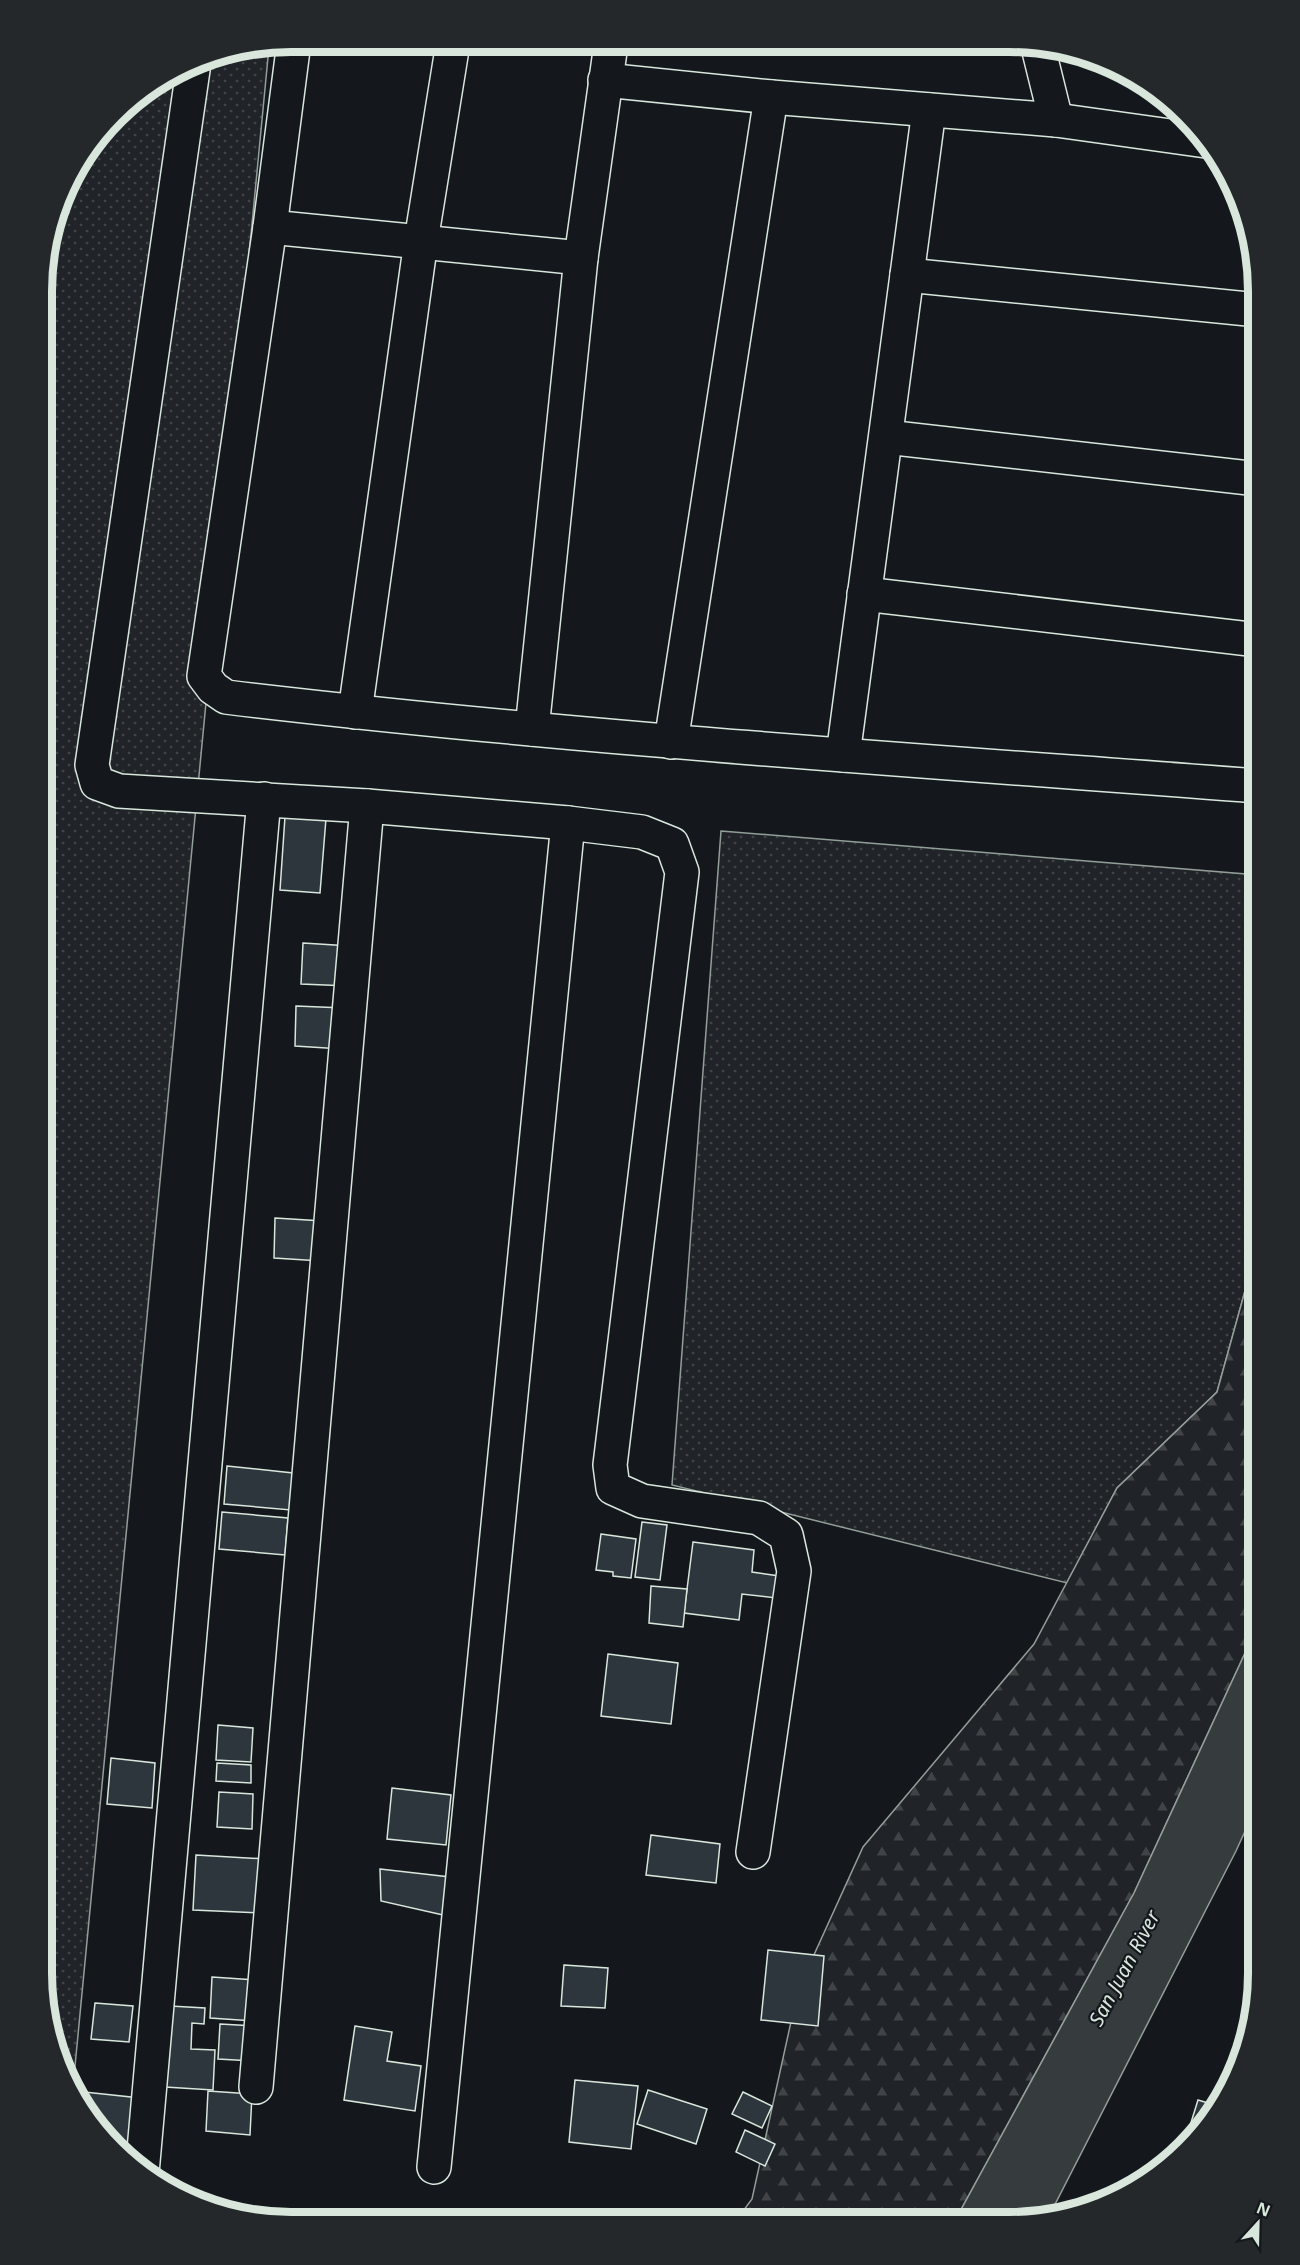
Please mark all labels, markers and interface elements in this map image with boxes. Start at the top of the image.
water label: San Juan River [1082,1905,1166,2031]
north arrow [1228,2193,1288,2253]
text: N [1253,2196,1274,2222]

